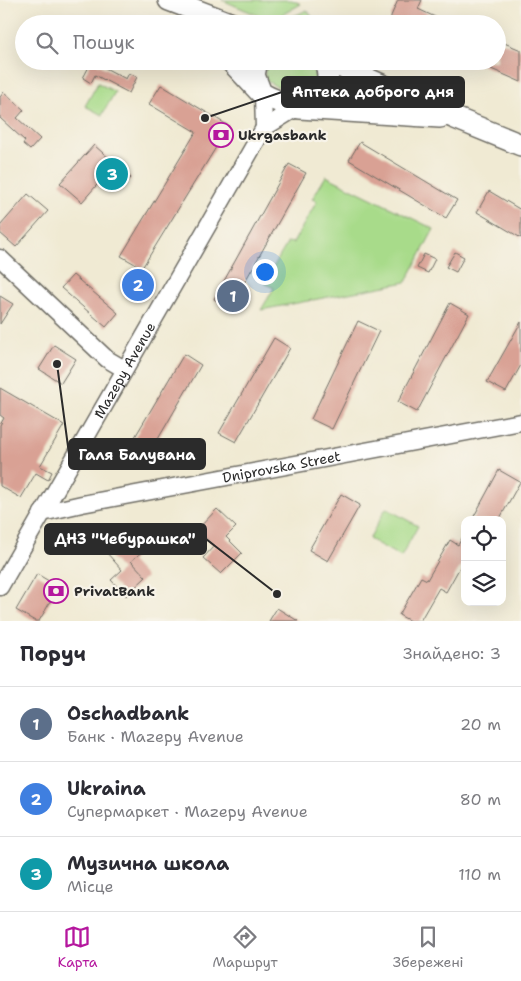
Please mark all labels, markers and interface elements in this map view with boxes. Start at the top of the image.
search box [15,15,506,70]
icon: search [33,29,61,57]
text: Пошук [73,30,135,55]
callout: Аптека доброго дня [282,77,464,107]
text: Аптека доброго дня [292,82,454,102]
bank icon: Ukrgasbank [208,122,234,148]
place label: Ukrgasbank [238,126,327,144]
pin: 3 [96,155,128,193]
your location [252,259,278,285]
pin: 2 [122,266,154,304]
pin: 1 [217,277,249,315]
street label: Mazepy Avenue [90,319,159,422]
callout: Галя Балувана [69,439,205,469]
text: Галя Балувана [79,445,196,465]
street label: Dniprovska Street [221,447,342,487]
map controls [461,516,506,606]
button: locate [461,516,506,561]
callout: ДНЗ "Чебурашка" [45,524,206,554]
text: ДНЗ "Чебурашка" [54,529,196,549]
button: layers [461,561,506,606]
bank icon: PrivatBank [43,578,69,604]
place label: PrivatBank [74,582,155,600]
text: Поруч [20,640,86,668]
text: Знайдено: 3 [403,643,501,664]
text: Oschadbank [67,701,189,726]
text: 1 [32,714,40,735]
text: 20 m [460,714,501,735]
text: Банк · Mazepy Avenue [67,726,244,747]
text: Ukraina [67,776,146,801]
text: 2 [30,789,42,810]
text: 80 m [460,789,501,810]
text: Супермаркет · Mazepy Avenue [67,801,308,822]
text: Музична школа [67,851,229,876]
text: 3 [30,864,42,885]
text: 110 m [458,864,501,885]
text: Місце [67,876,114,897]
tab: Карта [57,923,98,971]
tab: Маршрут [212,923,278,971]
tab: Збережені [393,923,464,971]

